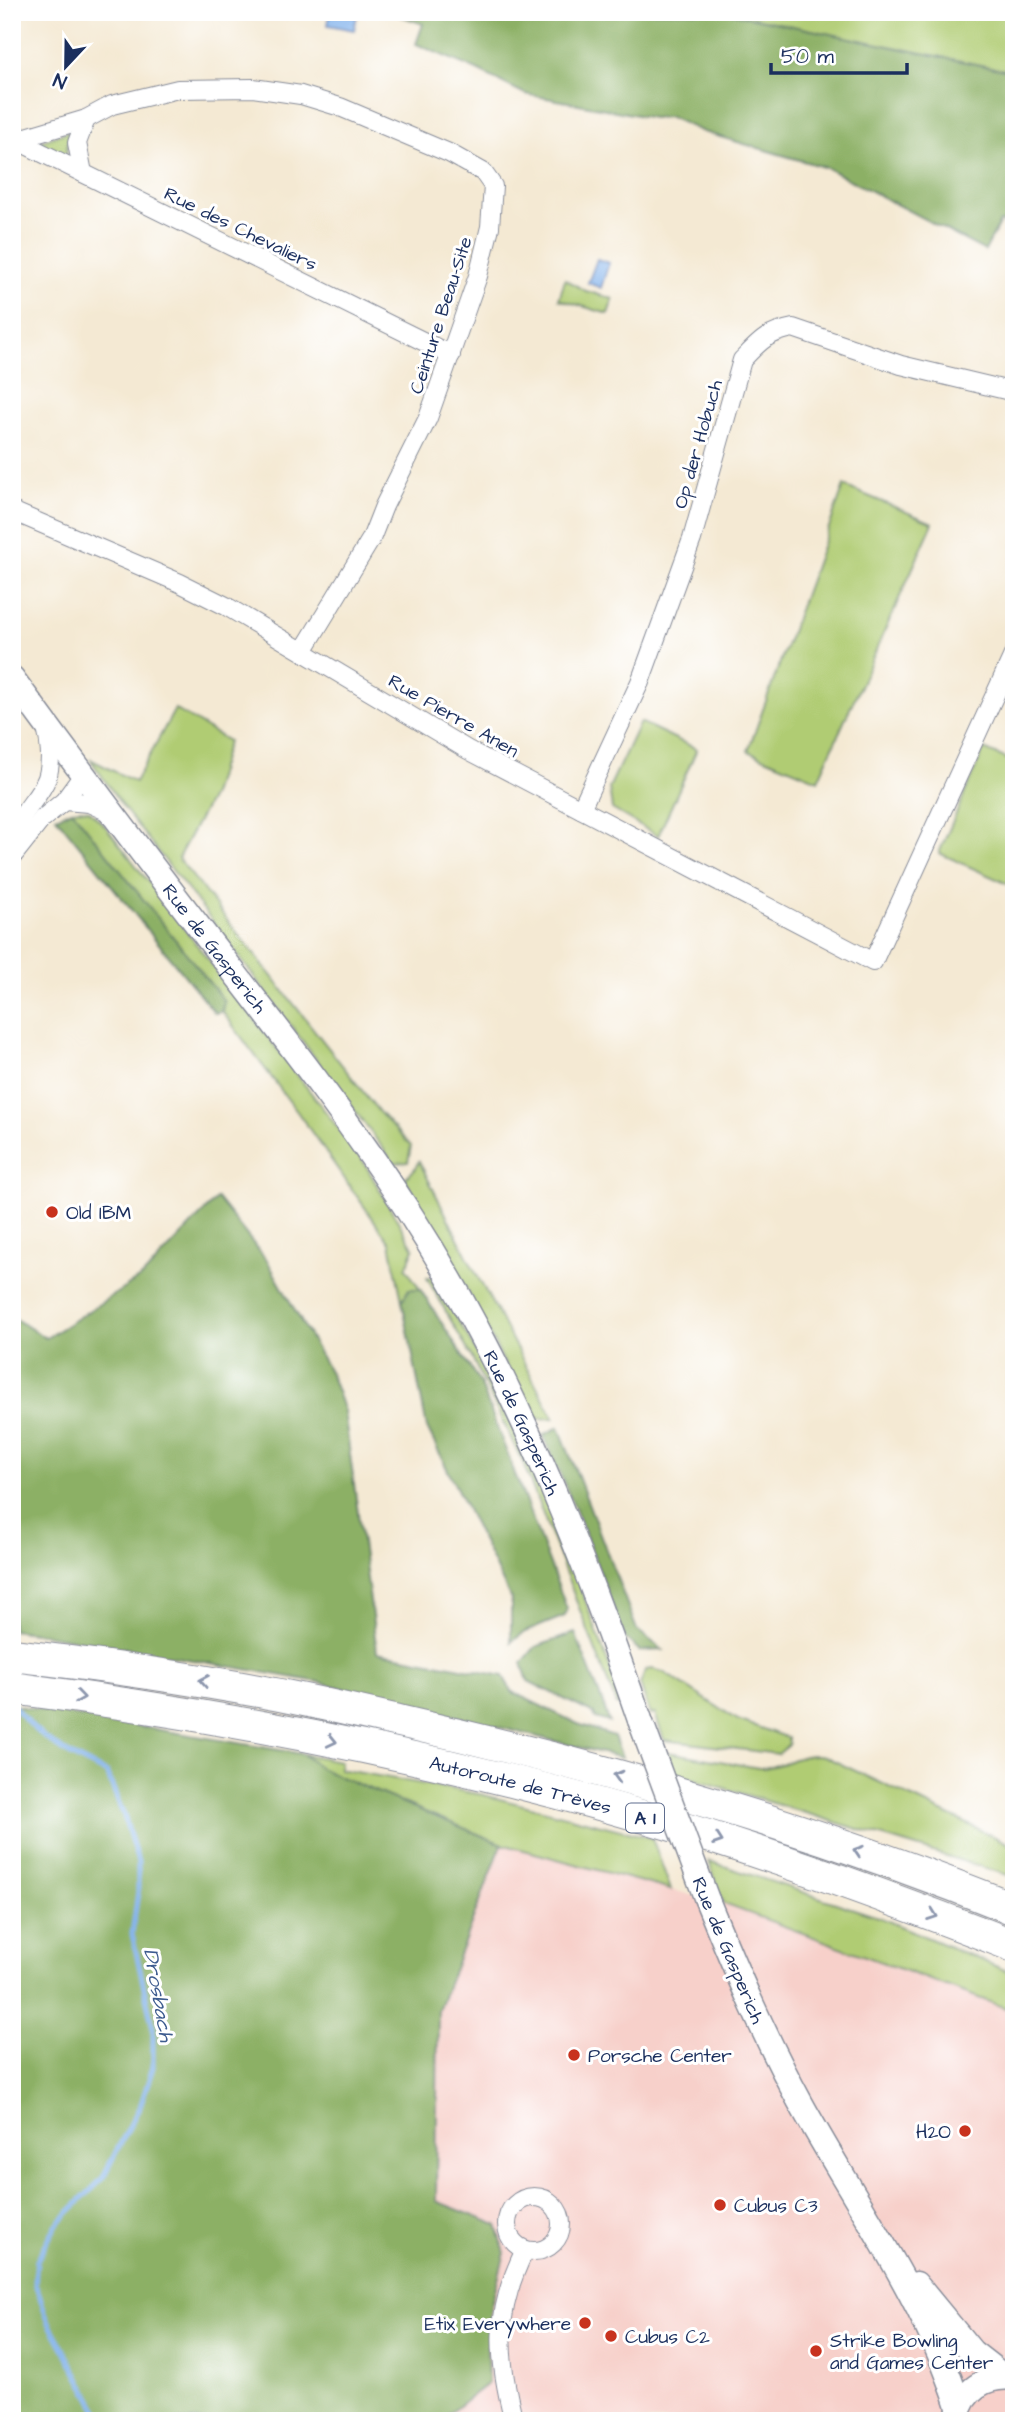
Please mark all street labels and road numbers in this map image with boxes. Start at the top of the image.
street label: Rue des Chevaliers [159,181,321,278]
street label: Ceinture Beau-Site [403,233,480,398]
street label: Op der Hobuch [667,376,730,512]
street label: Rue Pierre Anen [383,668,524,765]
street label: Rue de Gasperich [155,879,273,1020]
street label: Rue de Gasperich [476,1346,566,1500]
street label: Autoroute de Trèves [427,1750,614,1822]
road number: A 1 [626,1804,664,1832]
street label: Rue de Gasperich [685,1873,771,2029]

